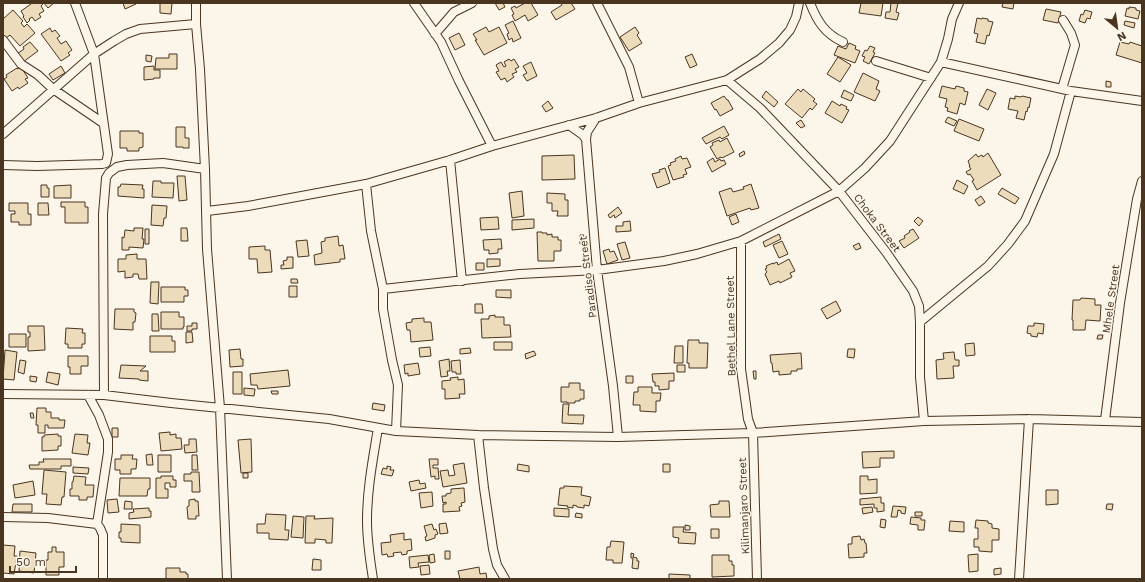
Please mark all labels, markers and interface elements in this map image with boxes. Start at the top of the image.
north arrow [1097,8,1137,48]
text: N [1115,29,1128,44]
street label: Choka Street [851,191,903,255]
street label: Paradiso Street [576,235,599,319]
street label: Mhele Street [1100,264,1122,334]
street label: Bethel Lane Street [724,275,738,376]
street label: Kilimanjaro Street [736,457,752,555]
scale bar [10,548,76,574]
text: 50 m [16,555,46,569]

